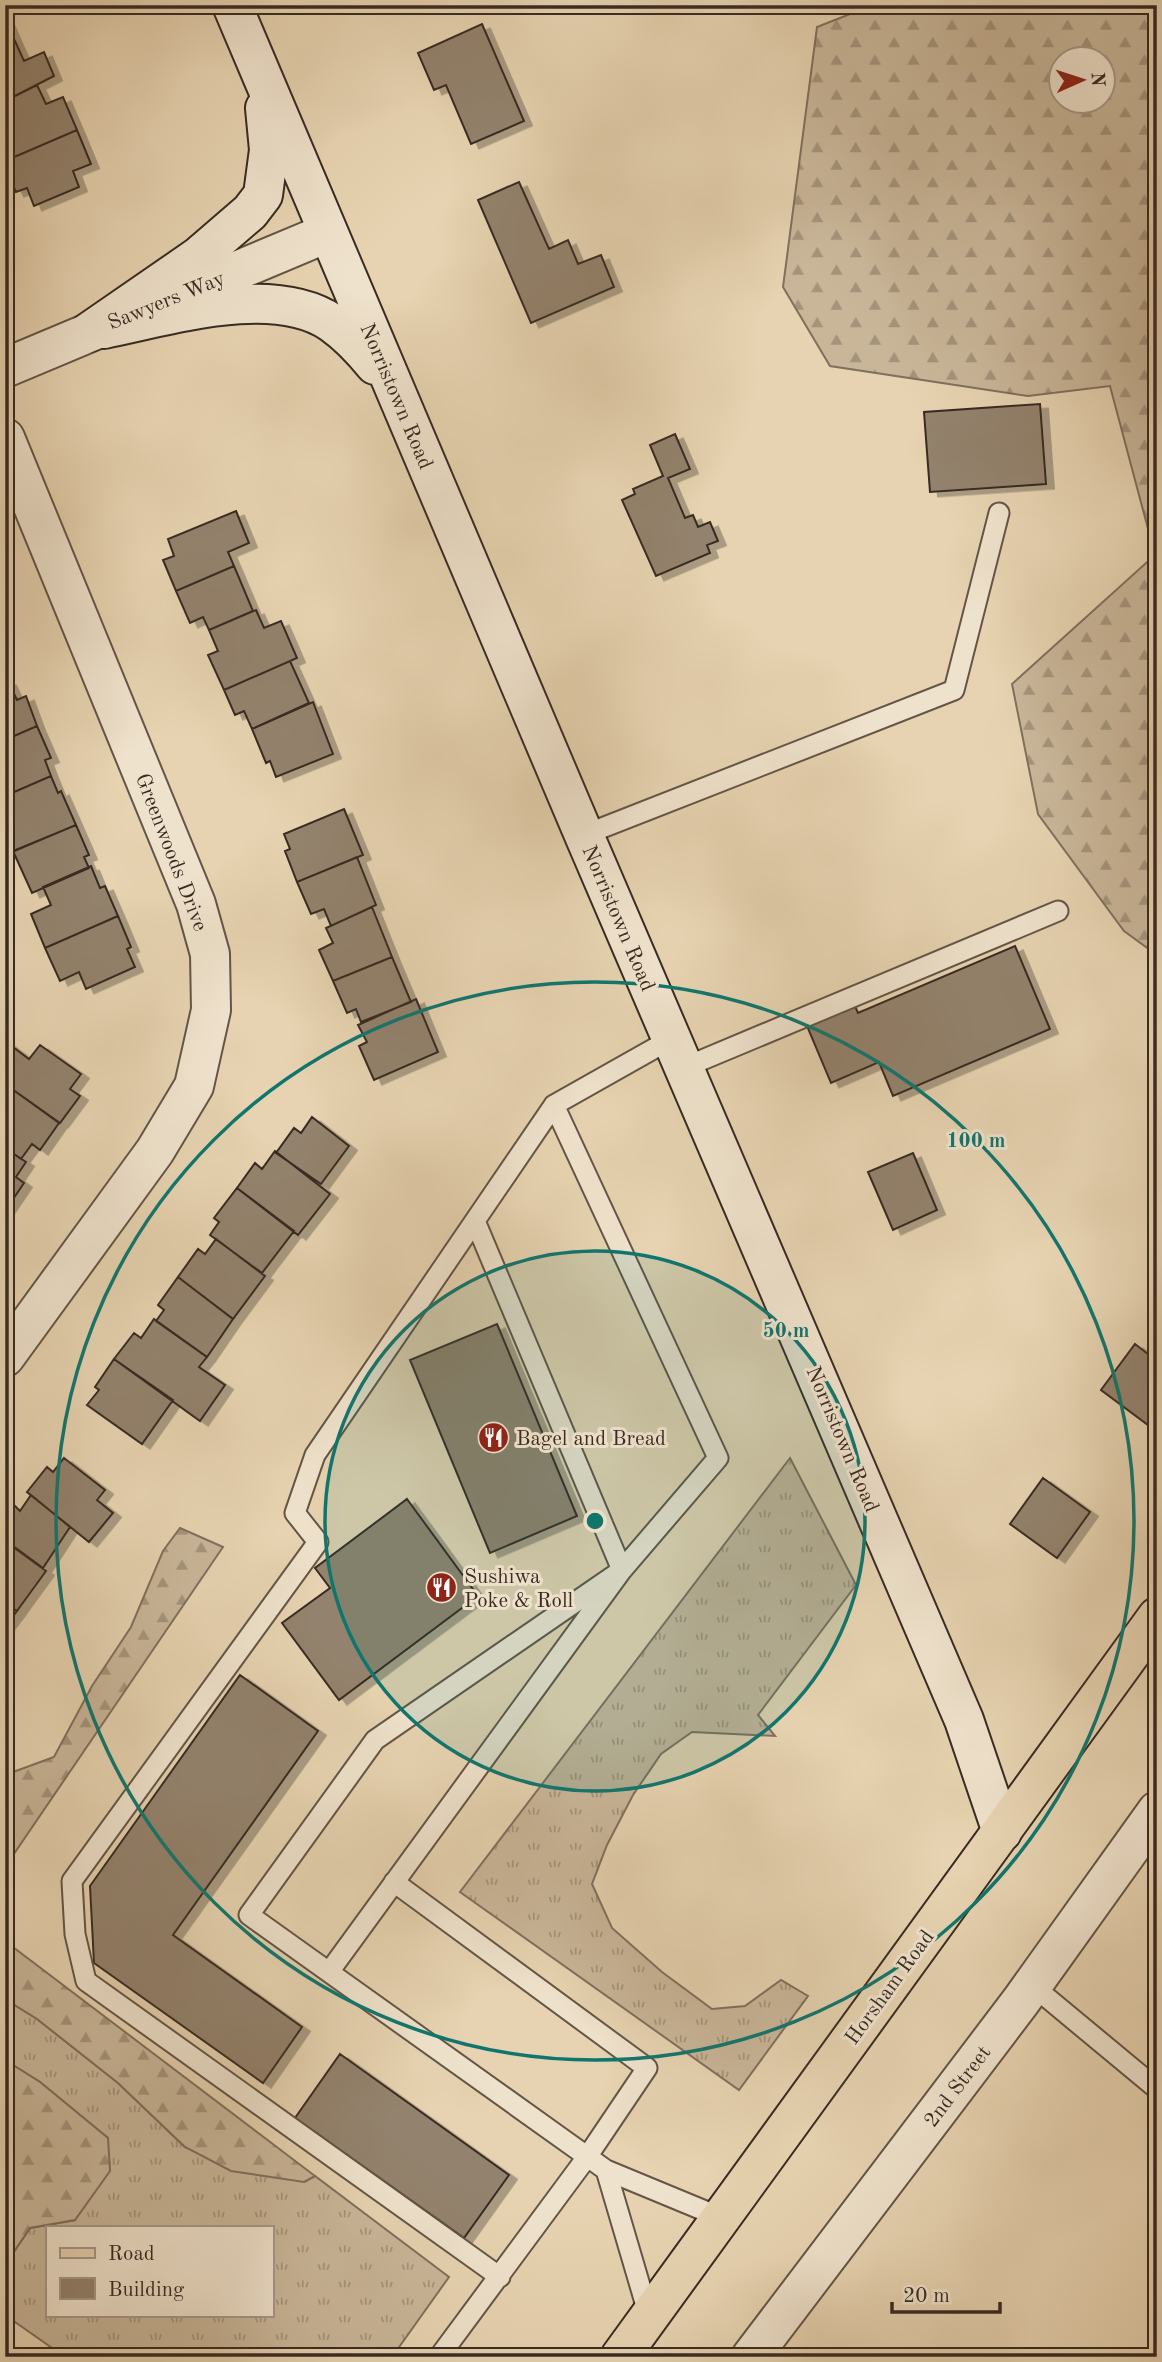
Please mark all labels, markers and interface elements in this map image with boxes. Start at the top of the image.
north arrow [1046,46,1116,116]
text: N [1087,71,1106,87]
street label: Sawyers Way [105,268,228,334]
street label: Norristown Road [355,321,436,473]
street label: Greenwoods Drive [131,771,210,934]
street label: Norristown Road [577,843,658,995]
text: 100 m [946,1131,1006,1152]
text: 50 m [762,1321,810,1342]
street label: Norristown Road [801,1364,882,1516]
restaurant icon: Bagel and Bread [476,1421,510,1455]
place label: Bagel and Bread [516,1429,666,1450]
centre of rings [583,1509,607,1533]
place label: Sushiwa Poke & Roll [464,1567,574,1612]
restaurant icon: Sushiwa Poke & Roll [424,1571,458,1605]
street label: Horsham Road [842,1927,939,2049]
street label: 2nd Street [921,2042,995,2132]
legend [46,2226,273,2316]
text: Road [108,2244,155,2265]
scale bar [892,2271,1001,2315]
text: Building [108,2280,185,2301]
text: 20 m [903,2286,950,2307]

